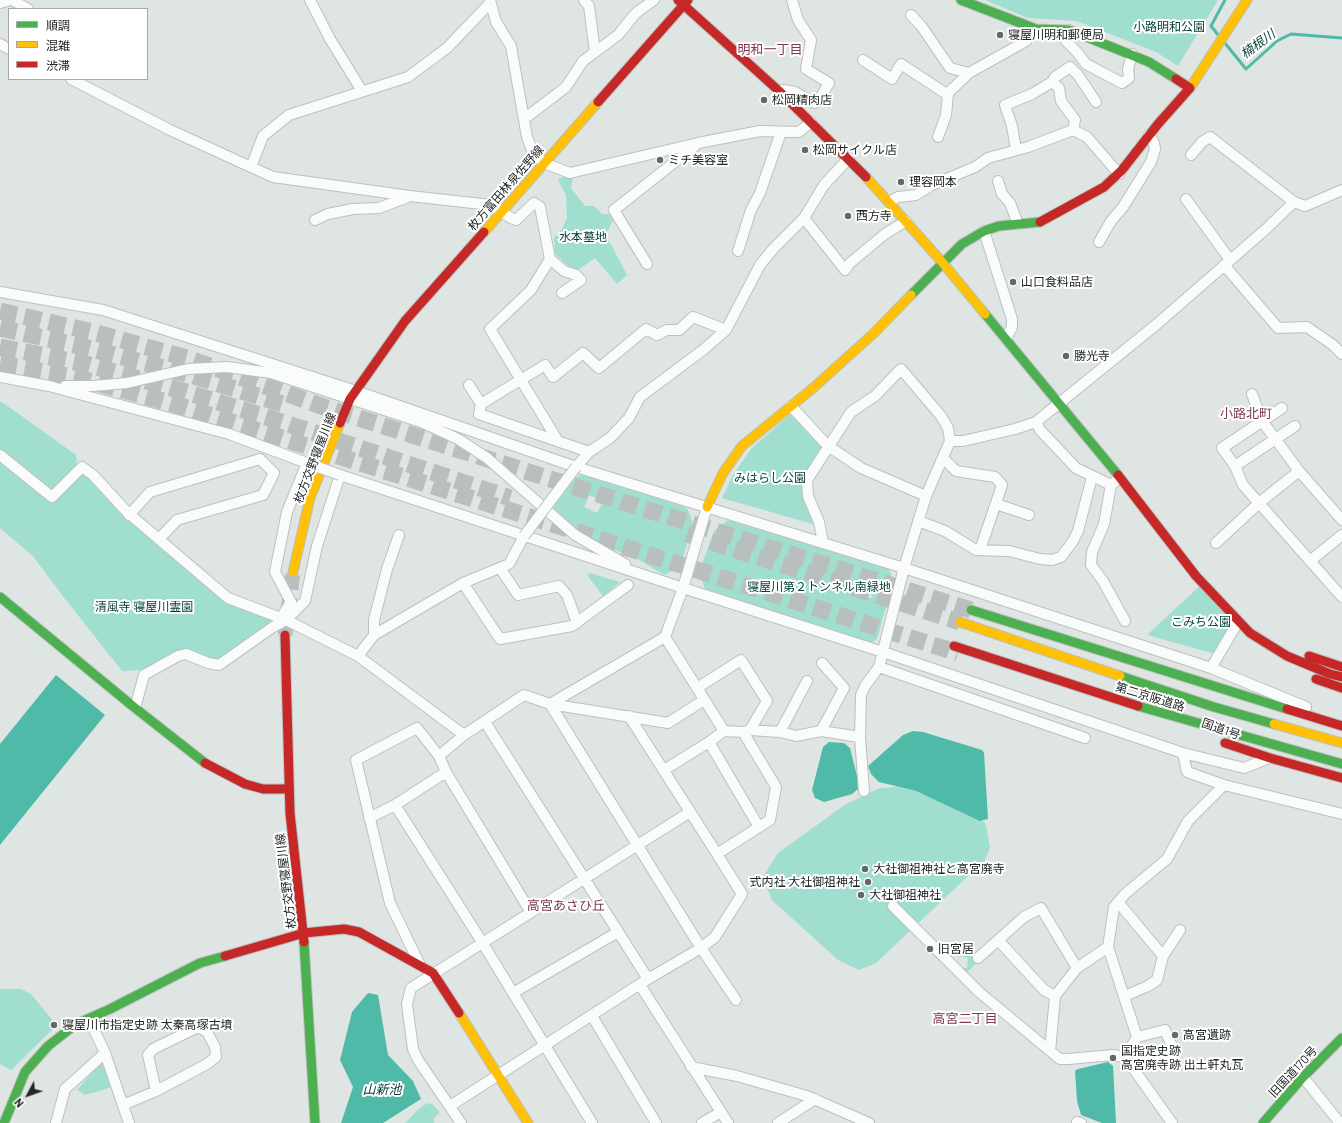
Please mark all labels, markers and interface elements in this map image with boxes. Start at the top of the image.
legend [8,8,148,80]
text: 順調 [46,18,70,32]
park label: 小路明和公園 [1133,20,1205,34]
water label: 楠根川 [1238,26,1278,62]
place label: 寝屋川明和郵便局 [1008,28,1104,42]
marker: 寝屋川明和郵便局 [995,30,1005,40]
text: 混雑 [46,38,70,52]
district label: 明和一丁目 [738,42,802,58]
text: 渋滞 [46,58,70,72]
place label: 松岡精肉店 [772,93,832,107]
marker: 松岡精肉店 [759,95,769,105]
street label: 枚方富田林泉佐野線 [465,143,547,233]
place label: 松岡サイクル店 [813,143,897,157]
marker: 松岡サイクル店 [800,145,810,155]
place label: ミチ美容室 [668,153,728,167]
marker: ミチ美容室 [655,155,665,165]
place label: 理容岡本 [909,175,957,189]
marker: 理容岡本 [896,177,906,187]
place label: 西方寺 [856,209,892,223]
marker: 西方寺 [843,211,853,221]
park label: 水本墓地 [559,230,607,244]
place label: 山口食料品店 [1021,275,1093,289]
marker: 山口食料品店 [1008,277,1018,287]
place label: 勝光寺 [1074,349,1110,363]
marker: 勝光寺 [1061,351,1071,361]
district label: 小路北町 [1220,406,1272,422]
street label: 枚方交野寝屋川線 [291,411,339,505]
park label: みはらし公園 [734,471,806,485]
park label: 寝屋川第２トンネル南緑地 [747,580,891,594]
park label: 清風寺 寝屋川霊園 [95,600,193,614]
park label: こみち公園 [1171,615,1231,629]
street label: 第二京阪道路 [1113,680,1187,714]
street label: 国道1号 [1200,716,1242,742]
street label: 枚方交野寝屋川線 [273,832,299,930]
place label: 大社御祖神社と高宮廃寺 [873,862,1005,876]
marker: 大社御祖神社と高宮廃寺 [860,864,870,874]
place label: 式内社 大社御祖神社 [750,875,860,889]
marker: 式内社 大社御祖神社 [863,877,873,887]
place label: 大社御祖神社 [869,888,941,902]
marker: 大社御祖神社 [856,890,866,900]
district label: 高宮あさひ丘 [527,898,605,914]
place label: 旧宮居 [938,942,974,956]
marker: 旧宮居 [925,944,935,954]
district label: 高宮二丁目 [933,1011,997,1027]
place label: 寝屋川市指定史跡 太秦高塚古墳 [62,1018,232,1032]
marker: 寝屋川市指定史跡 太秦高塚古墳 [49,1020,59,1030]
place label: 高宮遺跡 [1183,1028,1231,1042]
marker: 高宮遺跡 [1170,1030,1180,1040]
street label: 旧国道170号 [1266,1043,1320,1101]
place label: 国指定史跡 高宮廃寺跡 出土軒丸瓦 [1121,1044,1243,1072]
marker: 国指定史跡 高宮廃寺跡 出土軒丸瓦 [1108,1053,1118,1063]
north arrow [8,1075,48,1115]
water label: 山新池 [363,1082,401,1098]
text: N [11,1096,26,1110]

